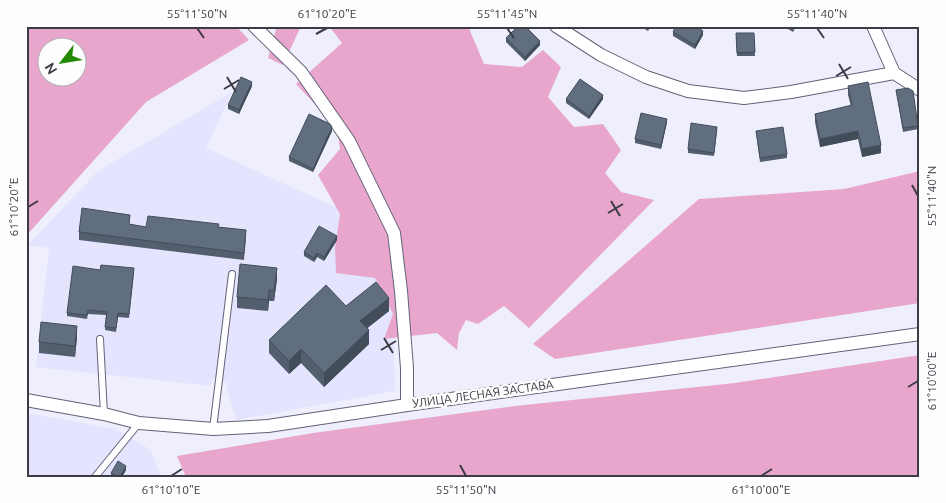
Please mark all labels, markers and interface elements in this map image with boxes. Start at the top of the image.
text: 55°11'50"N [167,7,227,20]
text: 61°10'20"E [298,7,357,20]
text: 55°11'45"N [477,7,537,20]
text: 55°11'40"N [787,7,847,20]
north arrow [38,38,88,88]
text: N [41,60,60,77]
text: 55°11'40"N [925,166,938,226]
text: 61°10'20"E [7,177,20,236]
text: 61°10'00"E [925,351,938,410]
street label: УЛИЦА ЛЕСНАЯ ЗАСТАВА [412,377,555,410]
text: 61°10'10"E [142,483,201,496]
text: 55°11'50"N [436,483,496,496]
text: 61°10'00"E [732,483,791,496]

